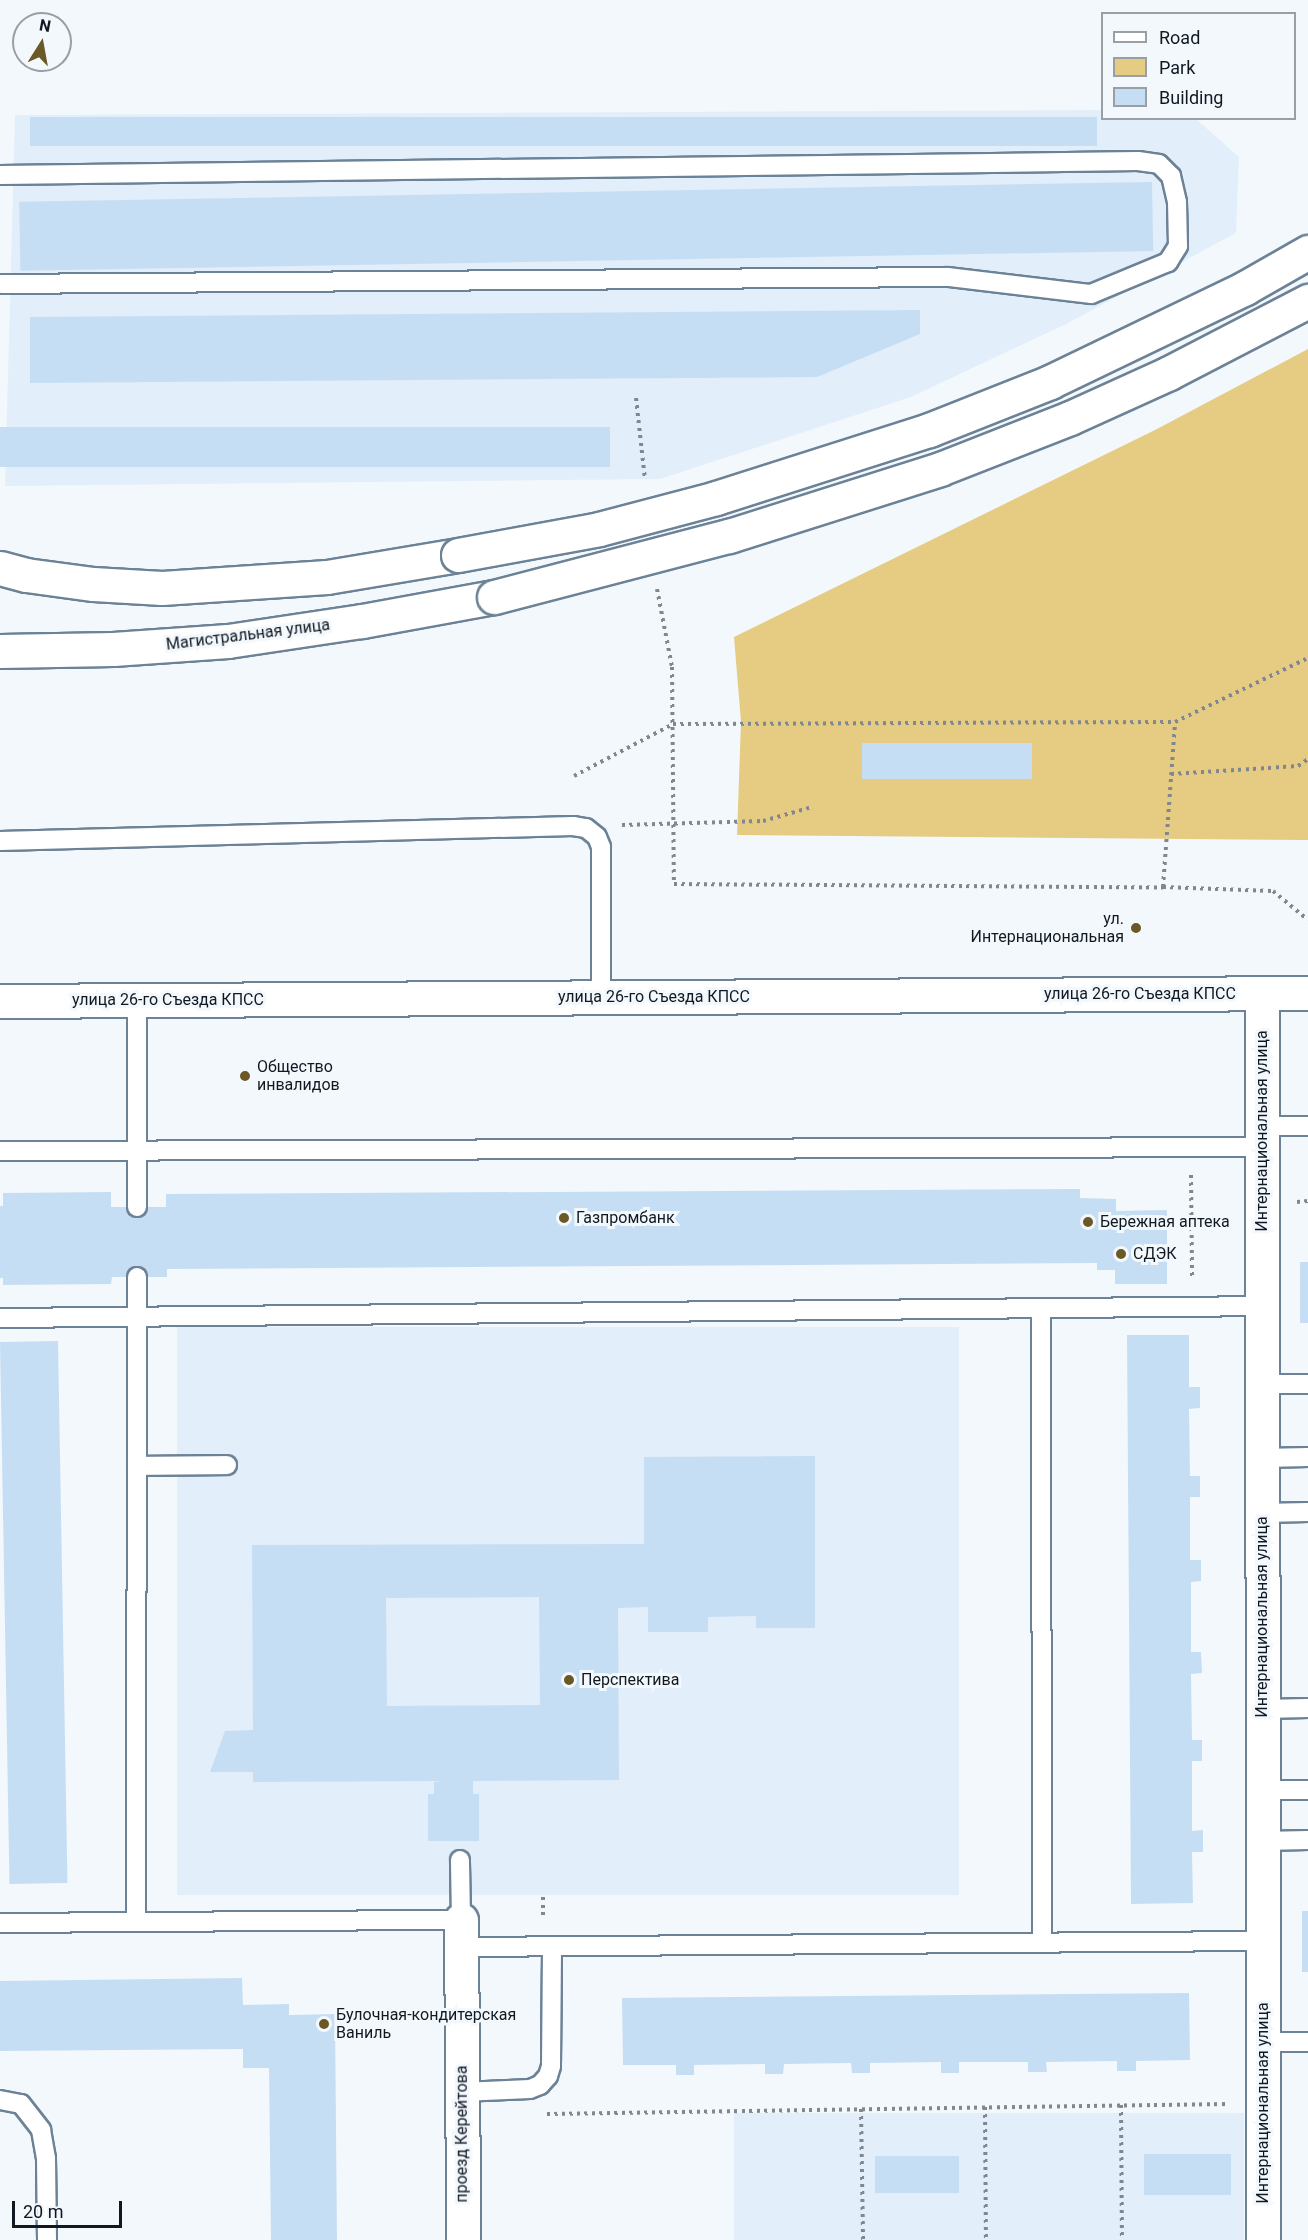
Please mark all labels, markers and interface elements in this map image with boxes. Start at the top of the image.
north arrow [12,12,72,72]
legend [1101,12,1296,120]
text: N [38,15,52,36]
text: Road [1159,27,1200,48]
text: Park [1159,57,1195,78]
text: Building [1159,87,1223,108]
street label: Магистральная улица [165,615,331,655]
place label: ул. Интернациональная [970,909,1124,947]
marker: ул. Интернациональная [1129,921,1143,935]
street label: улица 26-го Съезда КПСС [1044,984,1236,1004]
street label: улица 26-го Съезда КПСС [558,987,750,1007]
street label: улица 26-го Съезда КПСС [72,990,264,1010]
street label: Интернациональная улица [1252,1030,1272,1232]
place label: Общество инвалидов [257,1057,340,1095]
marker: Общество инвалидов [238,1069,252,1083]
place label: Газпромбанк [576,1208,675,1228]
marker: Газпромбанк [557,1211,571,1225]
place label: Бережная аптека [1100,1212,1230,1232]
marker: Бережная аптека [1081,1215,1095,1229]
place label: СДЭК [1133,1244,1177,1264]
marker: СДЭК [1114,1247,1128,1261]
street label: Интернациональная улица [1252,1516,1272,1718]
place label: Перспектива [581,1670,679,1690]
marker: Перспектива [562,1673,576,1687]
street label: Интернациональная улица [1253,2002,1273,2204]
place label: Булочная-кондитерская Ваниль [336,2005,516,2043]
marker: Булочная-кондитерская Ваниль [317,2017,331,2031]
street label: проезд Керейтова [452,2065,472,2203]
scale bar [15,2189,124,2227]
text: 20 m [23,2201,63,2222]

